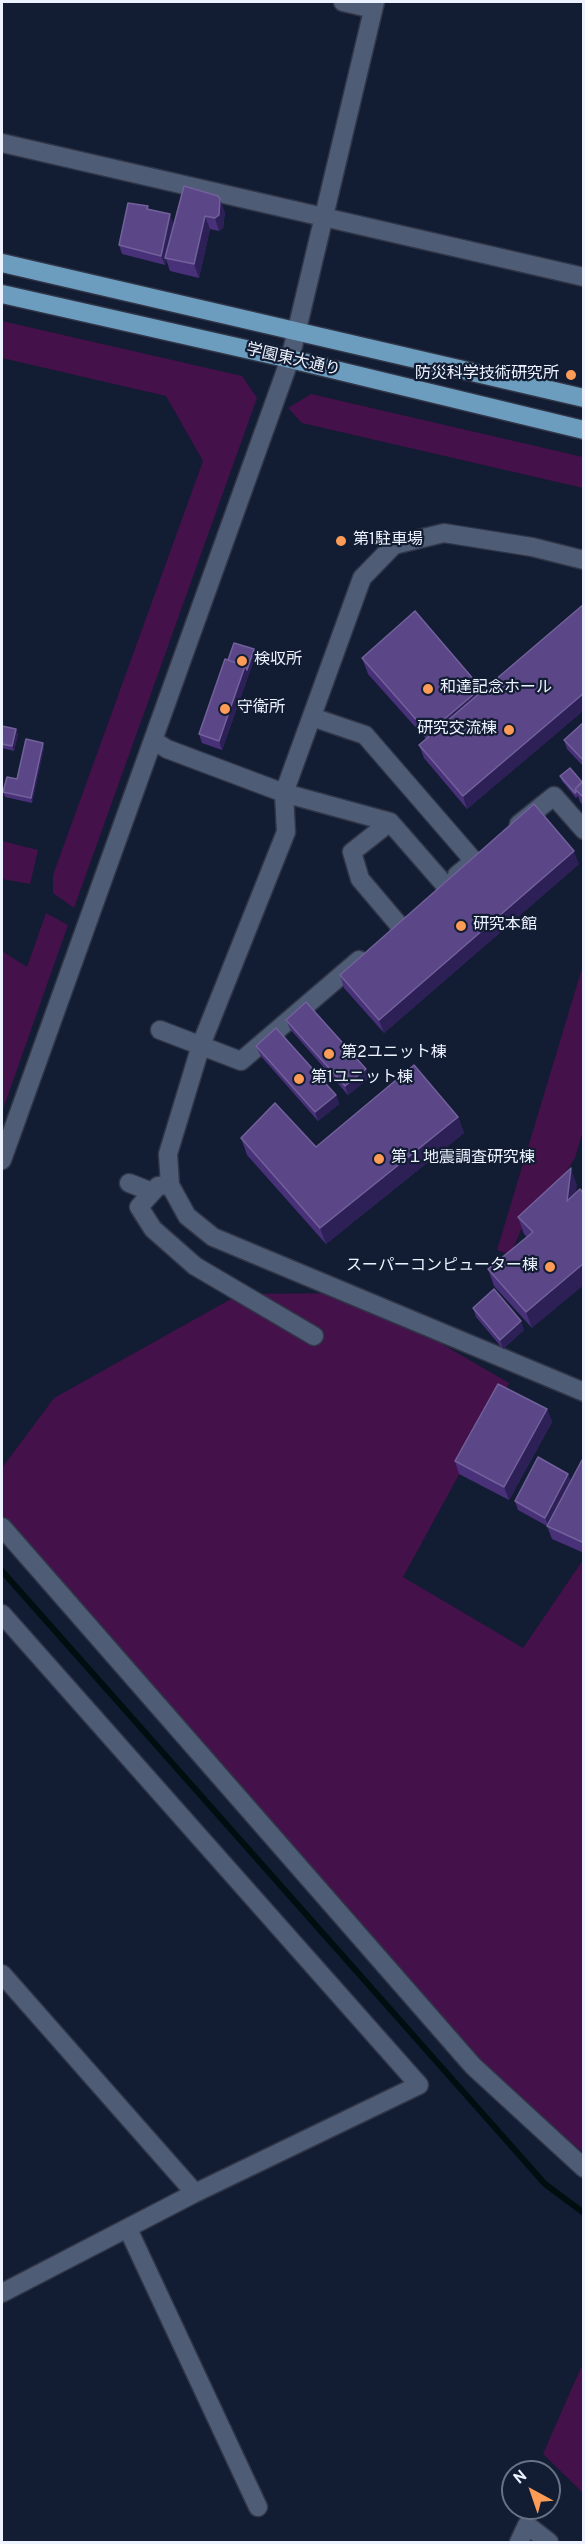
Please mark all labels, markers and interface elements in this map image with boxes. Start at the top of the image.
street label: 学園東大通り [244,341,342,381]
place label: 防災科学技術研究所 [415,365,559,385]
marker: 防災科学技術研究所 [564,368,578,382]
place label: 第1駐車場 [353,531,423,551]
marker: 第1駐車場 [334,534,348,548]
place label: 検収所 [254,651,302,671]
marker: 検収所 [235,654,249,668]
place label: 和達記念ホール [440,679,552,699]
marker: 和達記念ホール [421,682,435,696]
place label: 守衛所 [237,699,285,719]
marker: 守衛所 [218,702,232,716]
place label: 研究交流棟 [417,720,497,740]
marker: 研究交流棟 [502,723,516,737]
place label: 研究本館 [473,916,537,936]
marker: 研究本館 [454,919,468,933]
place label: 第2ユニット棟 [341,1044,447,1064]
marker: 第2ユニット棟 [322,1047,336,1061]
place label: 第1ユニット棟 [311,1069,413,1089]
marker: 第1ユニット棟 [292,1072,306,1086]
place label: 第１地震調査研究棟 [391,1149,535,1169]
marker: 第１地震調査研究棟 [372,1152,386,1166]
place label: スーパーコンピューター棟 [346,1257,538,1277]
marker: スーパーコンピューター棟 [543,1260,557,1274]
north arrow [501,2460,561,2520]
text: N [510,2466,532,2489]

